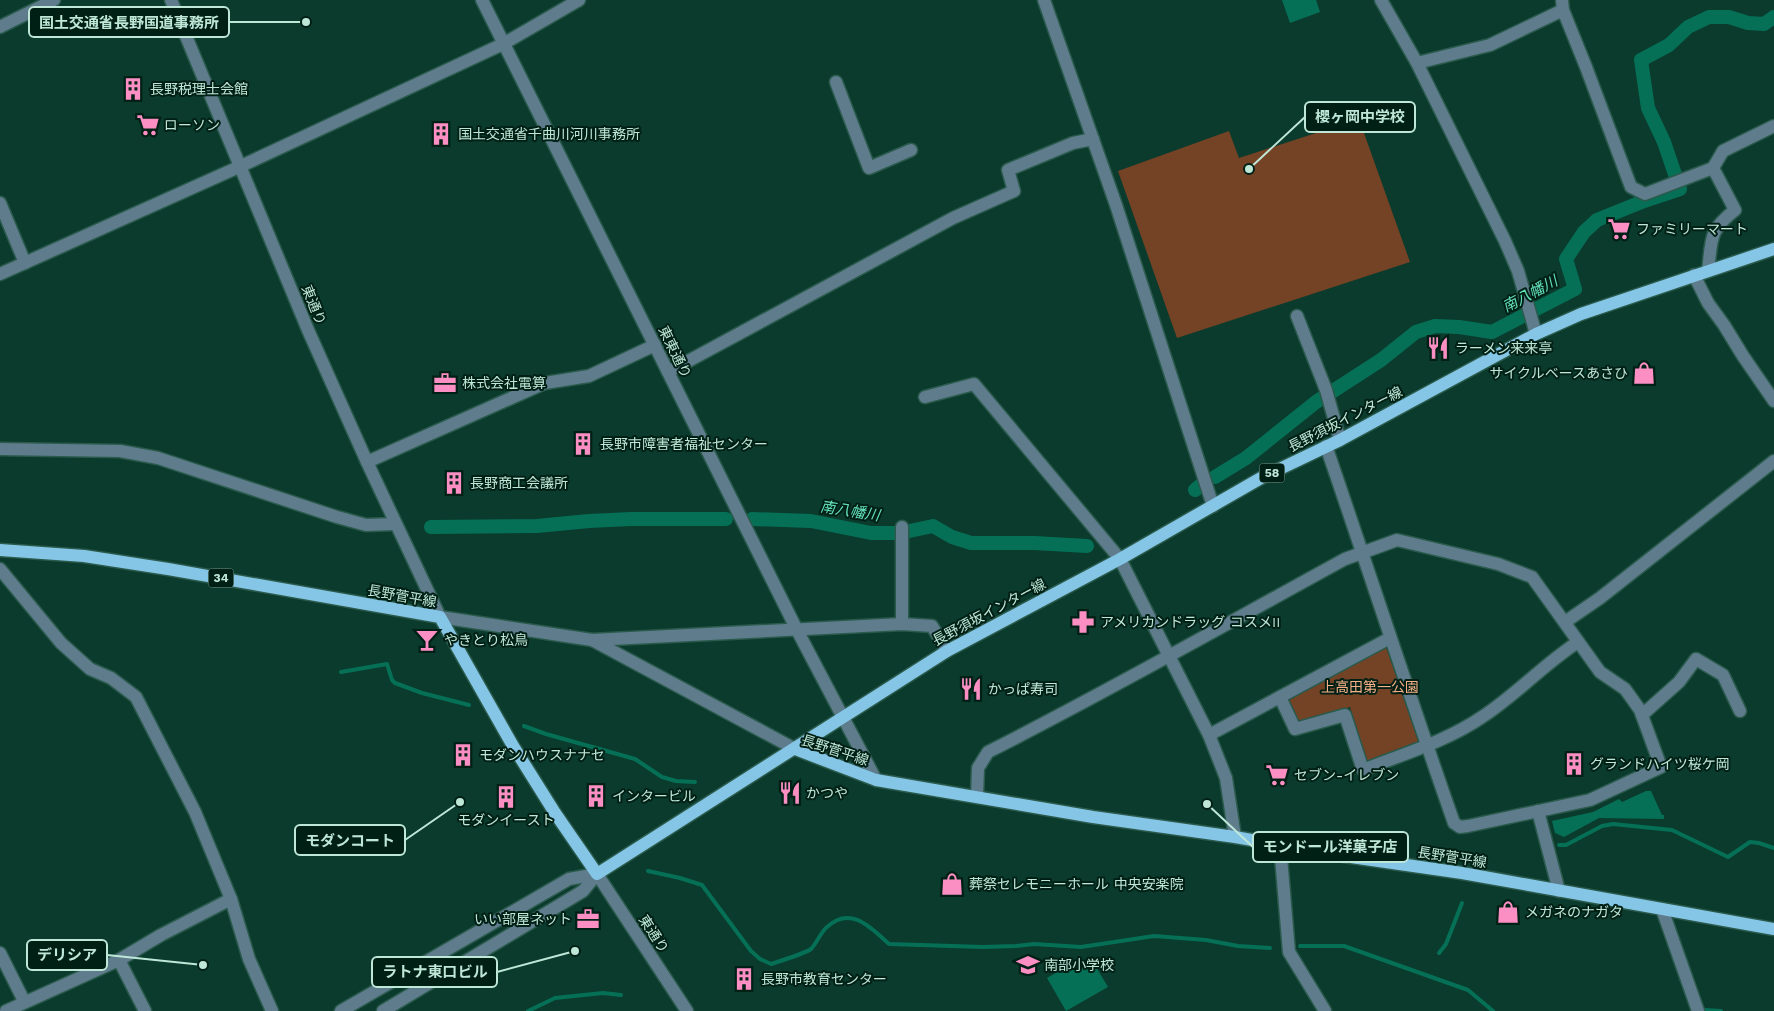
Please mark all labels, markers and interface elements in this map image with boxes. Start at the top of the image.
callout: 国土交通省長野国道事務所 [29,7,229,37]
text: 国土交通省長野国道事務所 [39,14,219,32]
building icon: 長野税理士会館 [120,76,146,102]
place label: 長野税理士会館 [150,81,248,97]
callout: 櫻ヶ岡中学校 [1305,102,1415,132]
text: 櫻ヶ岡中学校 [1315,108,1405,126]
supermarket icon: ローソン [135,112,161,138]
place label: ローソン [164,117,220,133]
building icon: 国土交通省千曲川河川事務所 [428,121,454,147]
place label: 国土交通省千曲川河川事務所 [458,126,640,142]
supermarket icon: ファミリーマート [1606,216,1632,242]
place label: ファミリーマート [1636,221,1748,237]
water label: 南八幡川 [1499,271,1562,316]
street label: 東通り [299,283,329,327]
street label: 東東通り [656,323,694,381]
restaurant icon: ラーメン来来亭 [1425,335,1451,361]
place label: ラーメン来来亭 [1455,340,1552,356]
shop icon: サイクルベースあさひ [1631,360,1657,386]
place label: サイクルベースあさひ [1489,365,1628,381]
office icon: 株式会社電算 [432,370,458,396]
place label: 株式会社電算 [462,375,546,391]
street label: 長野須坂インター線 [1285,383,1405,455]
building icon: 長野市障害者福祉センター [570,431,596,457]
place label: 長野市障害者福祉センター [600,436,768,452]
road number: 58 [1260,463,1284,482]
building icon: 長野商工会議所 [441,470,467,496]
place label: 長野商工会議所 [470,475,568,491]
water label: 南八幡川 [819,497,883,525]
road number: 34 [208,568,234,588]
street label: 長野須坂インター線 [930,575,1048,649]
street label: 長野菅平線 [366,582,438,610]
pharmacy icon: アメリカンドラッグ コスメII [1070,609,1096,635]
place label: アメリカンドラッグ コスメII [1100,614,1280,630]
bar icon: やきとり松鳥 [414,627,440,653]
place label: やきとり松鳥 [444,632,528,648]
restaurant icon: かっぱ寿司 [958,676,984,702]
park label: 上高田第一公園 [1321,679,1419,695]
place label: かっぱ寿司 [988,681,1058,697]
street label: 長野菅平線 [799,732,871,768]
building icon: モダンハウスナナセ [450,742,476,768]
place label: モダンハウスナナセ [479,747,605,763]
building icon: グランドハイツ桜ケ岡 [1561,751,1587,777]
place label: グランドハイツ桜ケ岡 [1590,756,1730,772]
supermarket icon: セブン-イレブン [1264,762,1290,788]
place label: セブン-イレブン [1294,767,1399,783]
restaurant icon: かつや [777,780,803,806]
building icon: インタービル [583,783,609,809]
building icon: モダンイースト [493,784,519,810]
place label: かつや [806,785,848,801]
place label: インタービル [612,788,696,804]
place label: モダンイースト [457,812,555,828]
callout: モダンコート [295,825,405,855]
text: モダンコート [305,832,395,850]
callout: モンドール洋菓子店 [1253,832,1408,862]
text: モンドール洋菓子店 [1262,838,1398,856]
street label: 長野菅平線 [1416,844,1488,870]
shop icon: 葬祭セレモニーホール 中央安楽院 [939,871,965,897]
place label: 葬祭セレモニーホール 中央安楽院 [969,876,1184,892]
shop icon: メガネのナガタ [1495,899,1521,925]
place label: メガネのナガタ [1525,904,1623,920]
office icon: いい部屋ネット [575,906,601,932]
place label: いい部屋ネット [474,911,572,927]
street label: 東通り [636,912,672,956]
callout: デリシア [27,940,107,970]
text: デリシア [37,946,97,964]
school or university icon: 南部小学校 [1015,952,1041,978]
callout: ラトナ東口ビル [372,957,497,987]
place label: 南部小学校 [1044,957,1114,973]
text: ラトナ東口ビル [382,963,488,981]
building icon: 長野市教育センター [731,966,757,992]
place label: 長野市教育センター [761,971,887,987]

